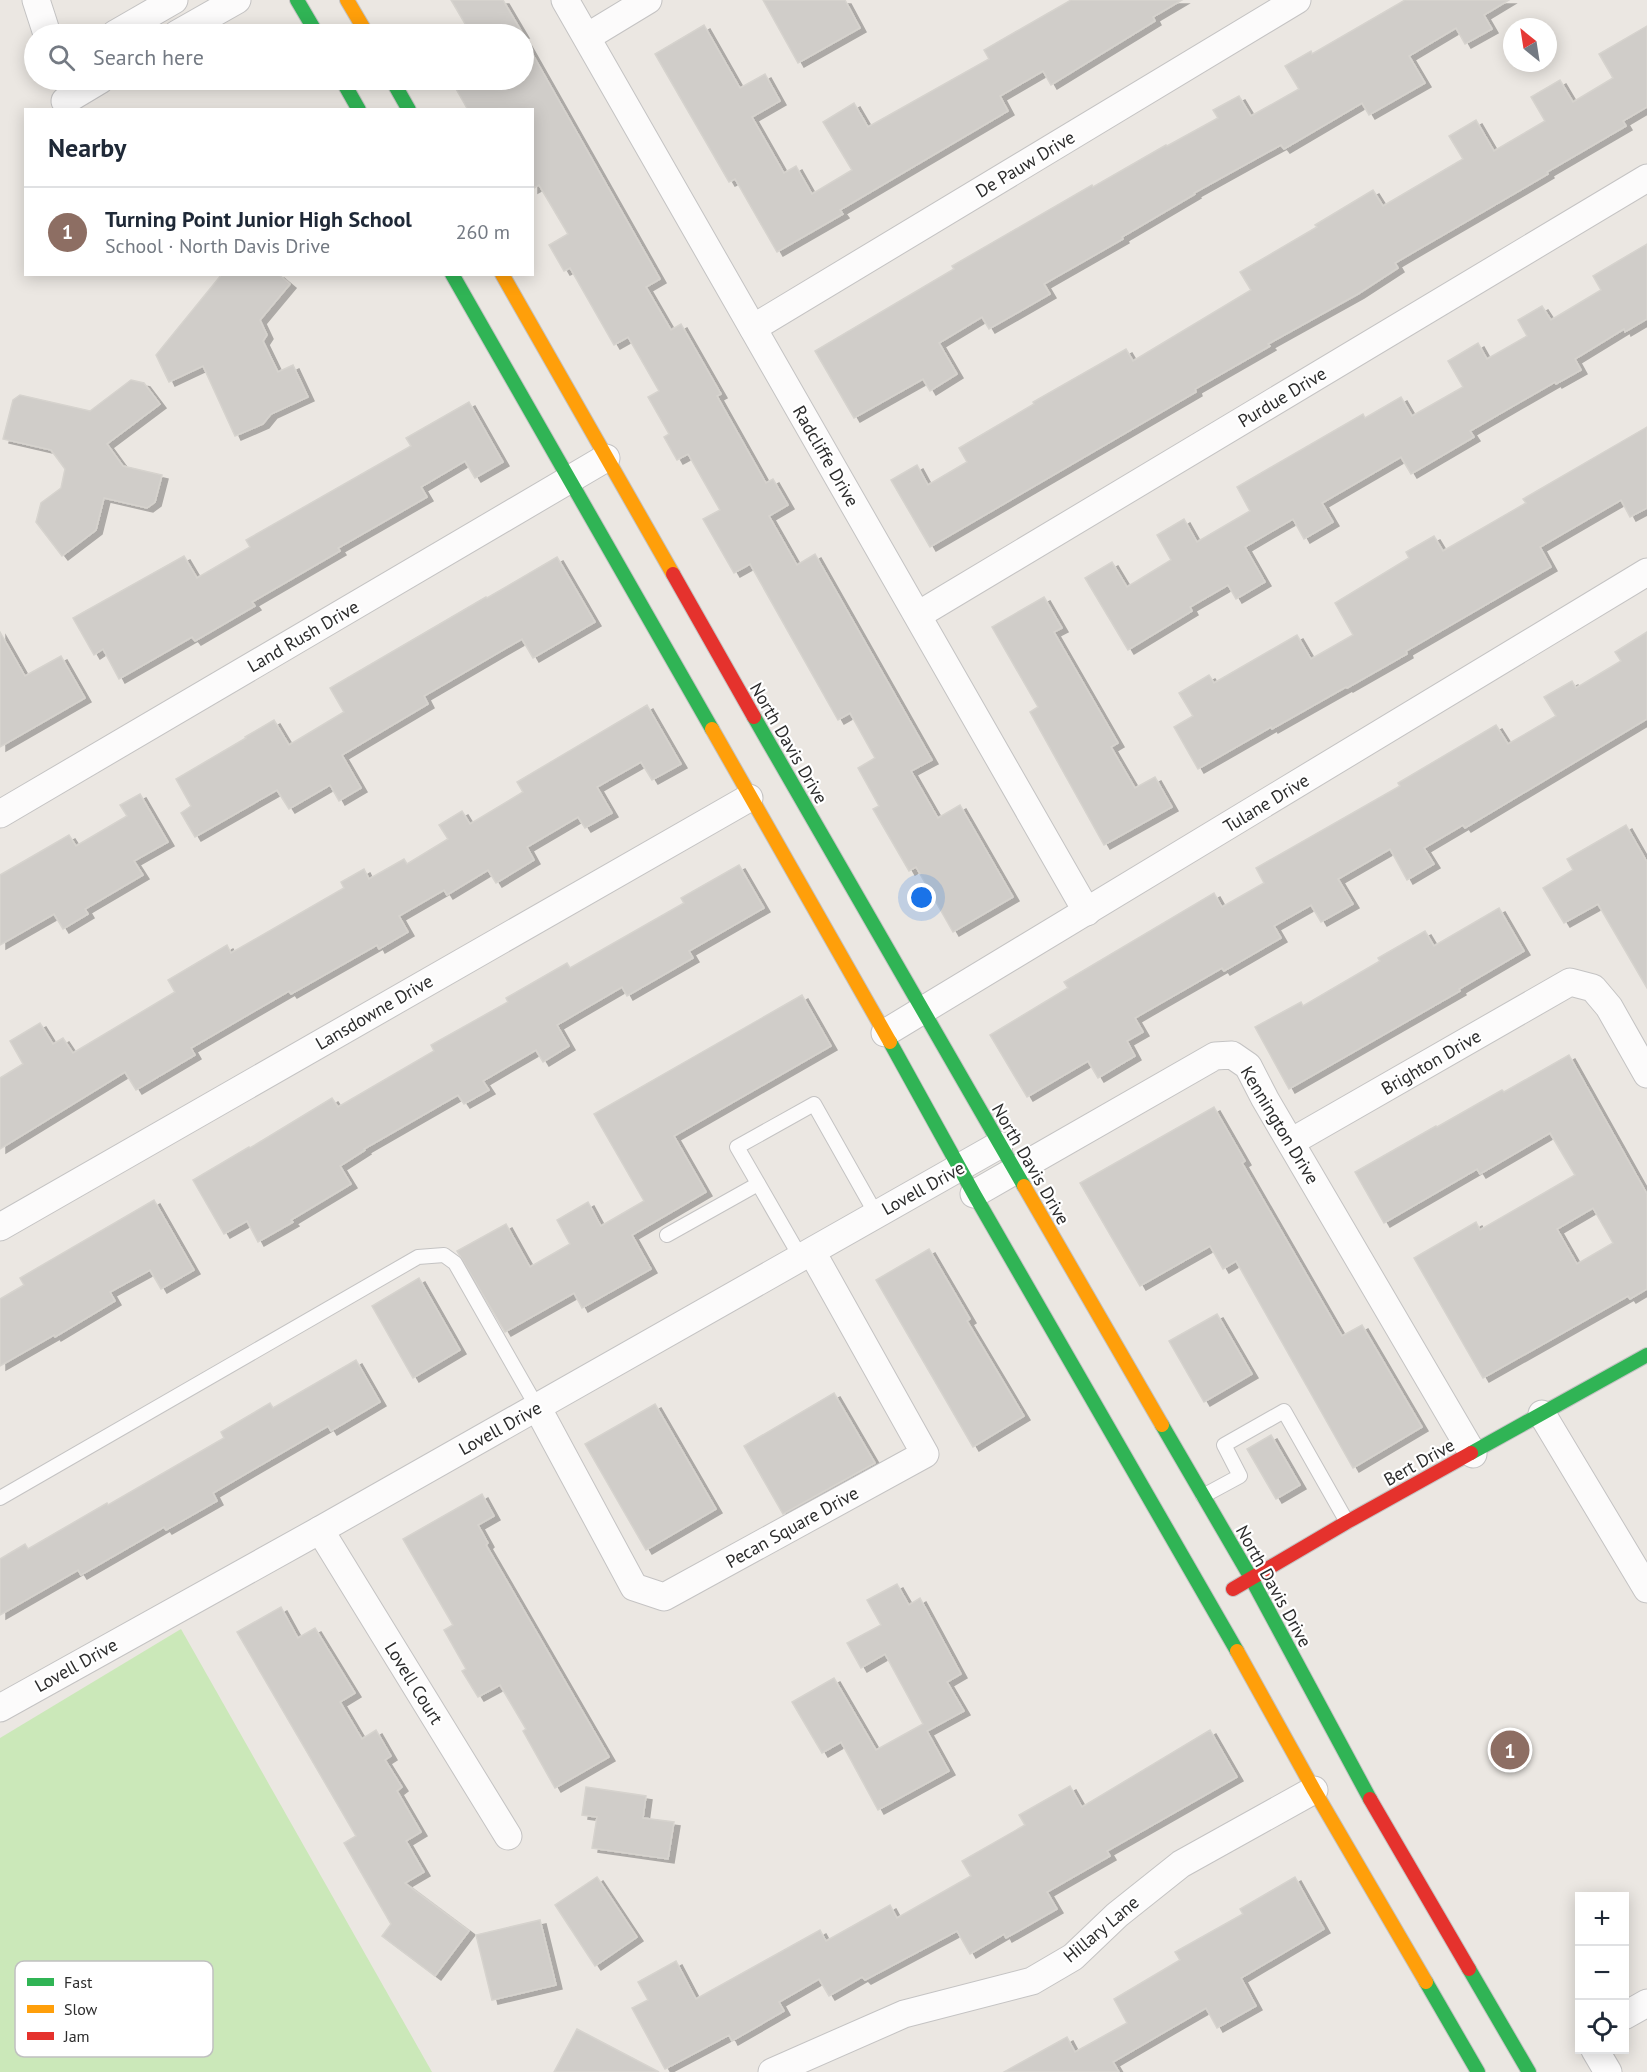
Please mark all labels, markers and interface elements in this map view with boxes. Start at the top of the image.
north arrow [1503,18,1557,72]
search box [24,24,534,90]
icon: search [45,41,78,74]
text: Search here [93,43,204,71]
street label: De Pauw Drive [971,125,1079,203]
text: Nearby [48,131,126,164]
text: Turning Point Junior High School [105,205,412,233]
text: 1 [62,219,73,245]
text: 260 m [456,219,510,245]
text: School · North Davis Drive [105,233,330,259]
street label: Purdue Drive [1234,362,1330,432]
street label: Radcliffe Drive [788,401,864,511]
street label: Land Rush Drive [243,595,363,677]
street label: North Davis Drive [745,678,833,808]
street label: Tulane Drive [1219,768,1313,838]
your location [907,883,936,912]
street label: Lansdowne Drive [311,969,437,1055]
street label: Brighton Drive [1377,1024,1485,1100]
street label: Kennington Drive [1236,1062,1324,1188]
street label: North Davis Drive [987,1099,1075,1229]
street label: Lovell Drive [878,1156,968,1220]
street label: Lovell Drive [455,1396,545,1460]
street label: Bert Drive [1380,1433,1458,1491]
street label: Pecan Square Drive [722,1481,862,1573]
street label: North Davis Drive [1231,1521,1317,1651]
street label: Lovell Drive [31,1633,121,1697]
street label: Lovell Court [380,1638,448,1728]
pin: 1 [1490,1728,1530,1772]
street label: Hillary Lane [1058,1891,1144,1967]
map controls [1575,1892,1629,2054]
button: + [1575,1892,1629,1946]
button: − [1575,1946,1629,2000]
legend [15,1961,213,2057]
text: Fast [64,1972,93,1992]
text: Slow [64,1999,98,2019]
button: locate [1575,2000,1629,2054]
text: Jam [63,2026,90,2046]

